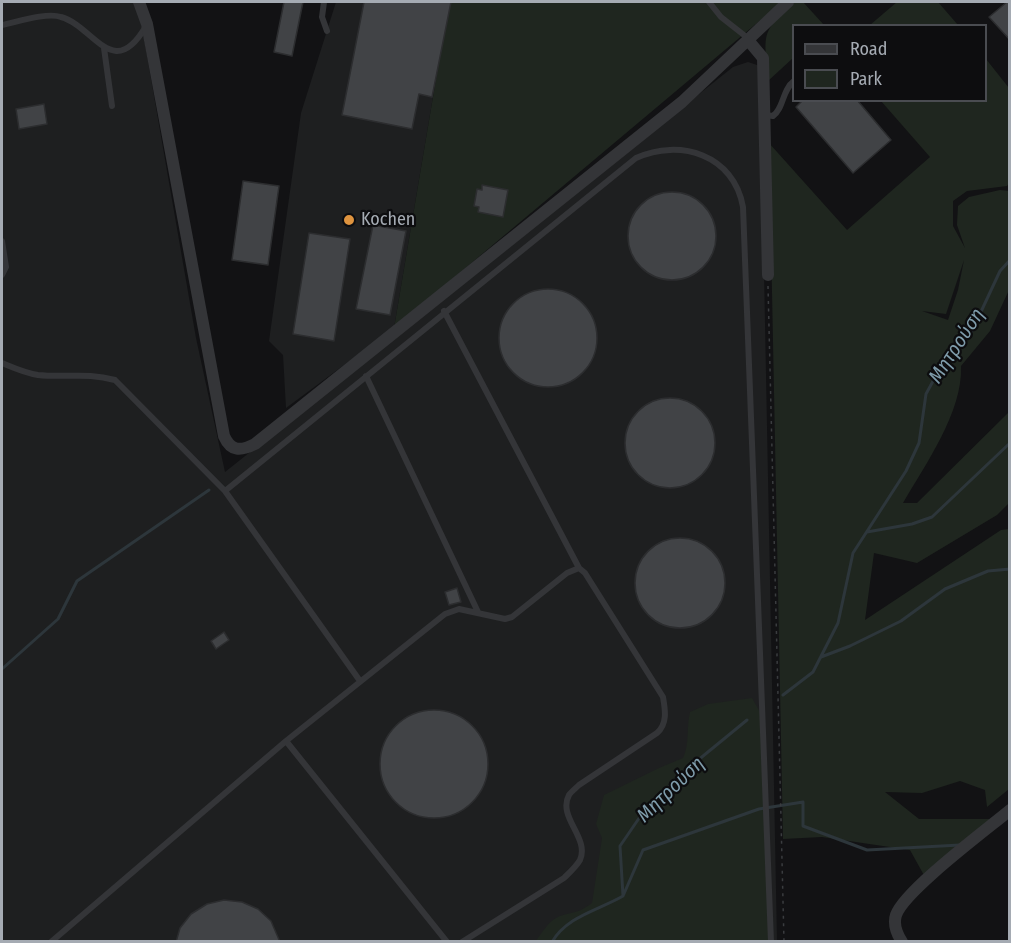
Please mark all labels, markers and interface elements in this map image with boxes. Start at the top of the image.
legend [792,24,987,102]
text: Road [850,38,887,60]
text: Park [850,68,882,90]
place label: Kochen [361,209,415,231]
marker: Kochen [342,213,356,227]
water label: Μητρούση [924,304,990,388]
water label: Μητρούση [632,752,710,828]

